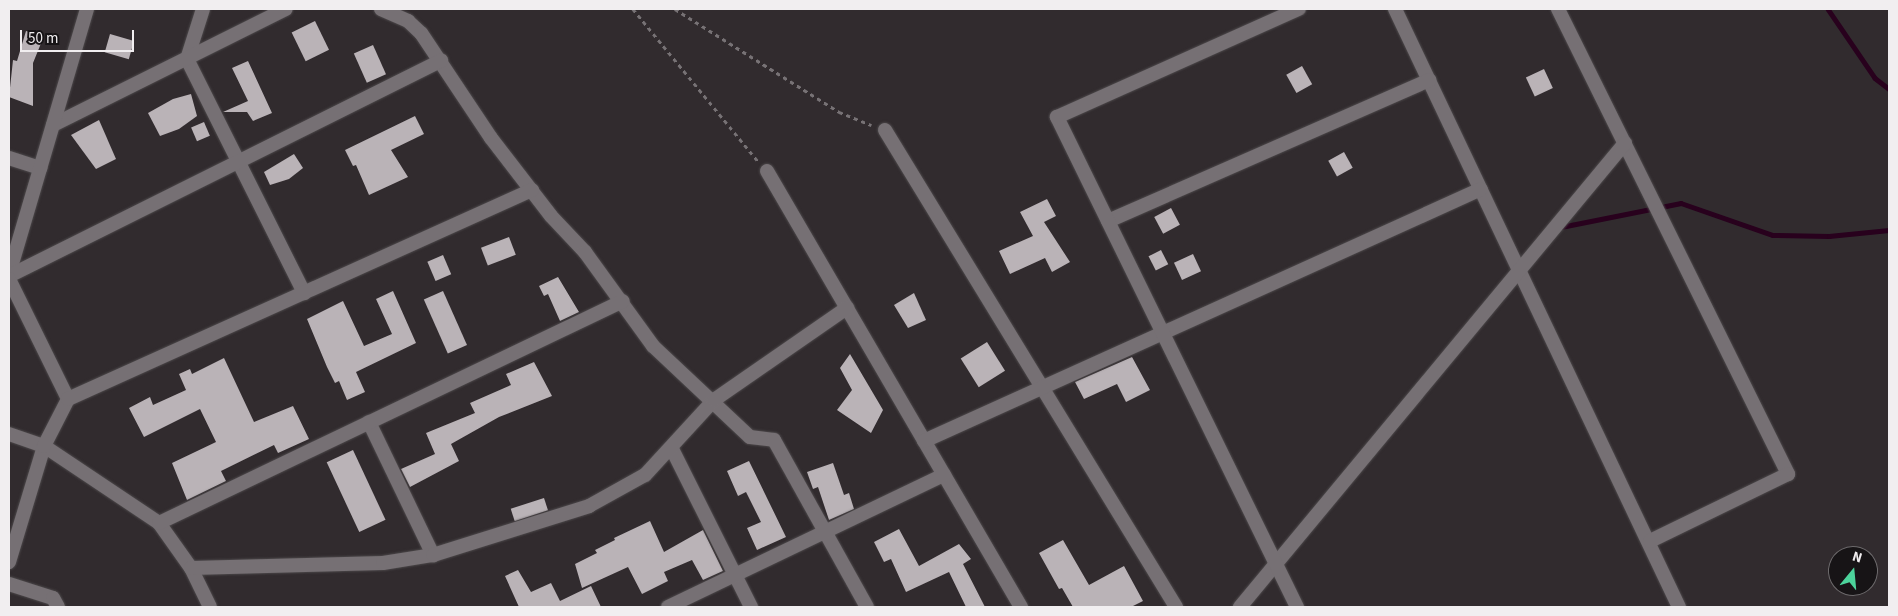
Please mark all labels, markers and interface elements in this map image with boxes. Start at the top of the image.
scale bar [22,20,136,52]
text: 50 m [28,28,58,49]
north arrow [1828,546,1878,596]
text: N [1850,547,1864,569]

